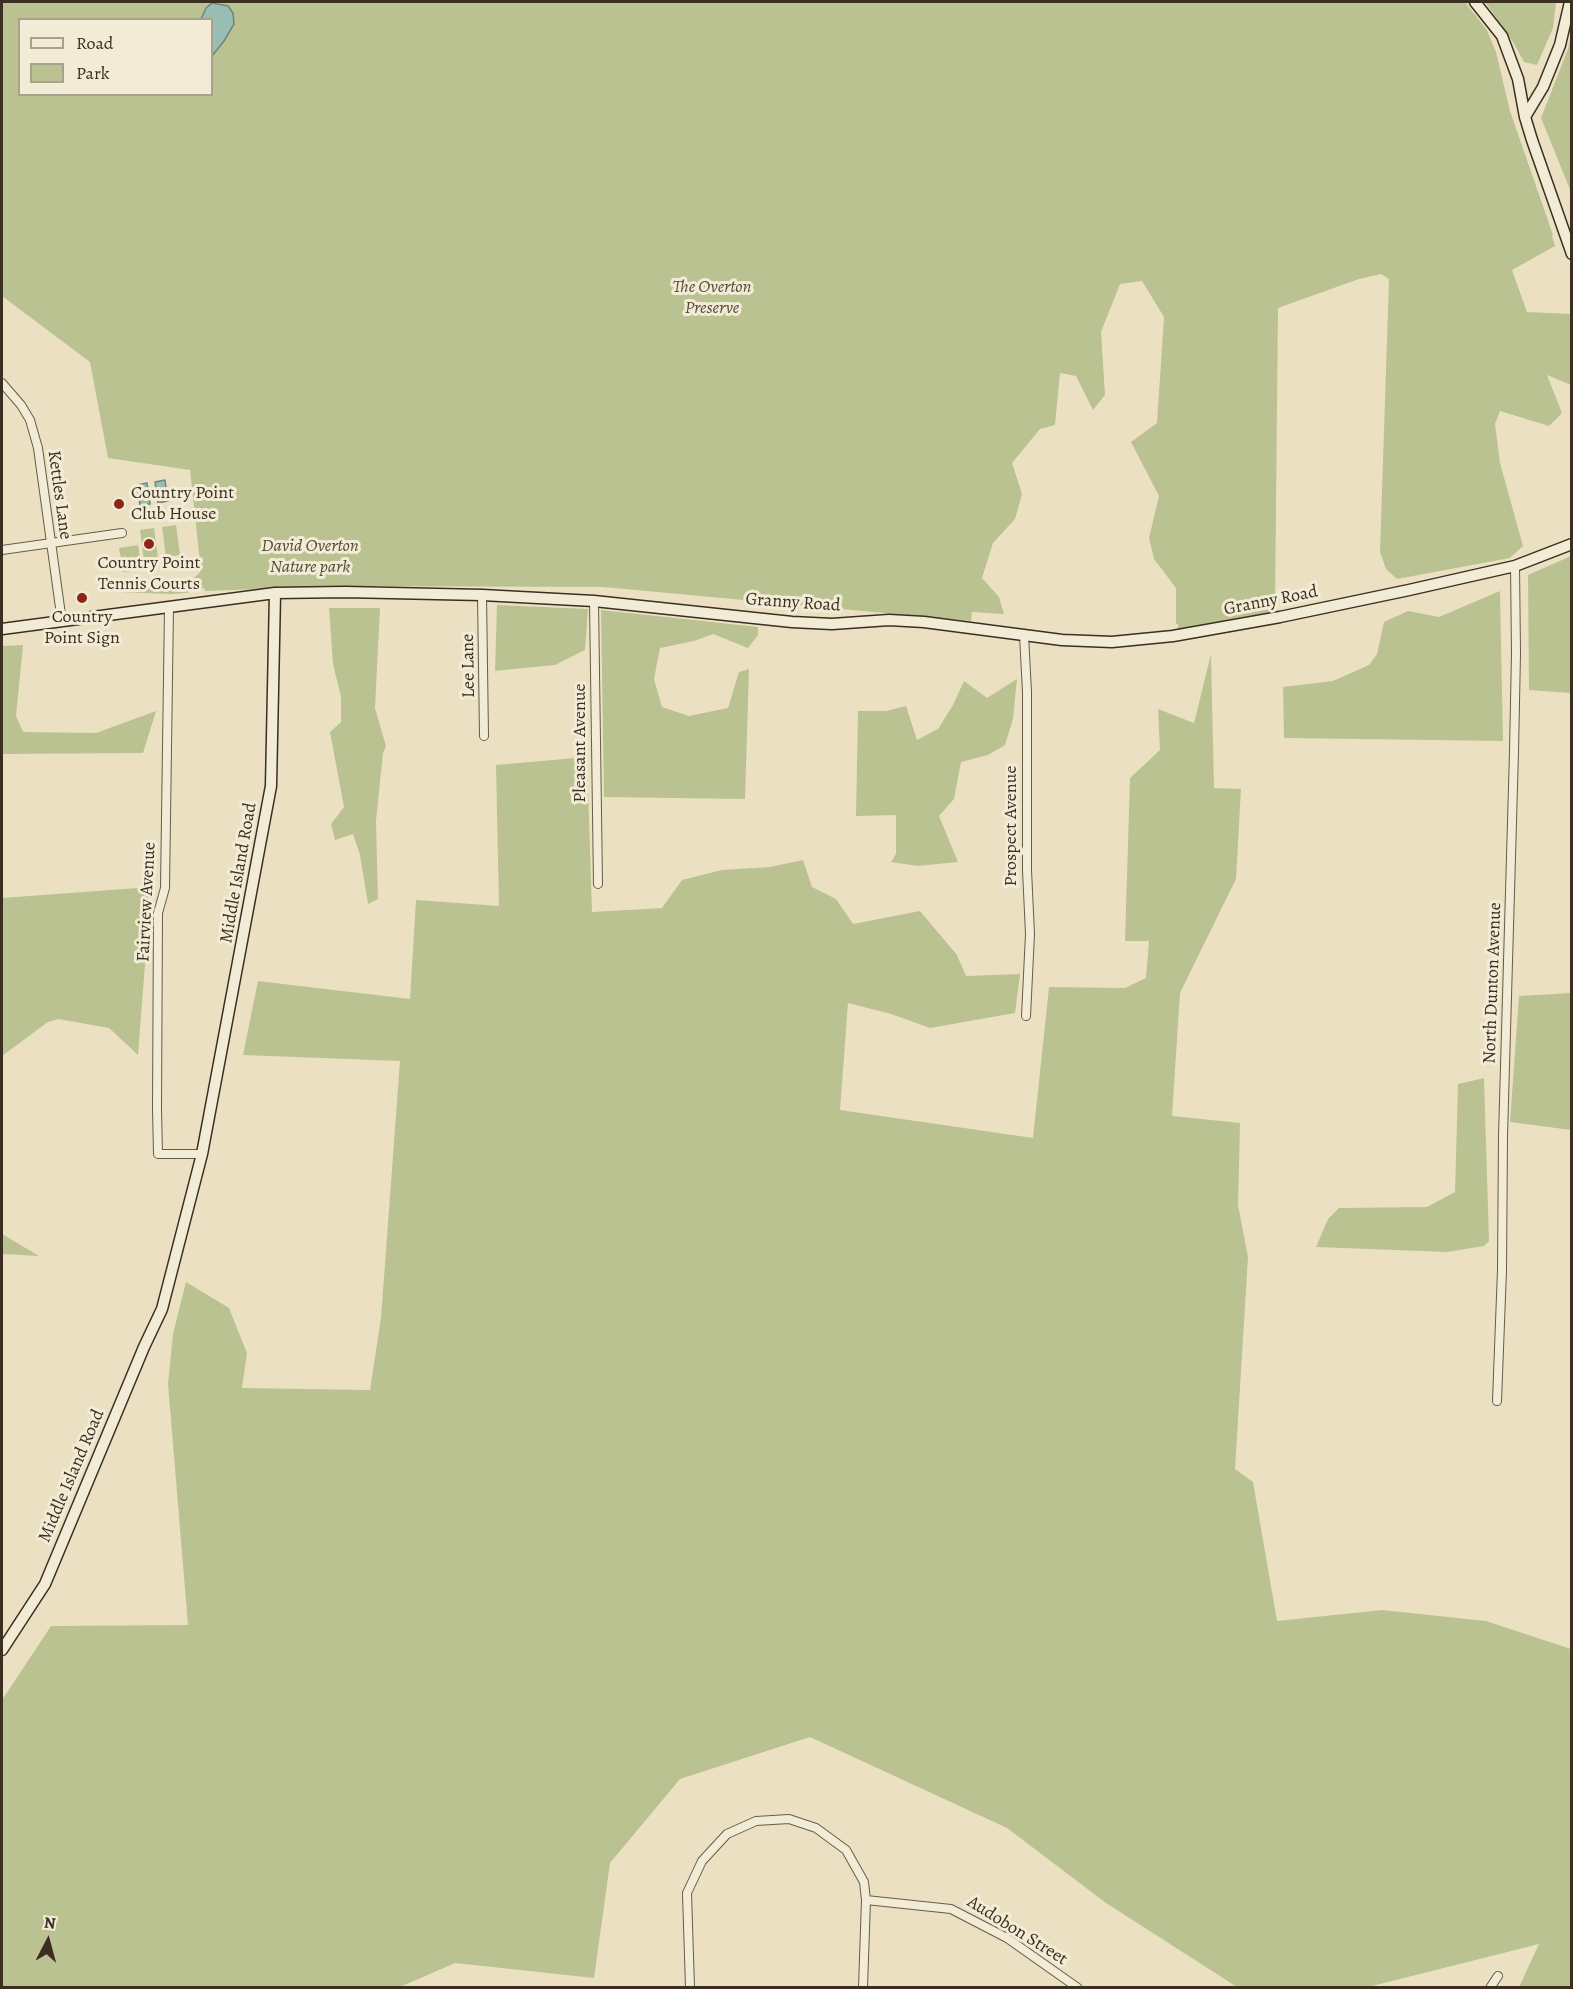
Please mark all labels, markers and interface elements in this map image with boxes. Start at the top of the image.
legend [18,18,213,96]
text: Road [76,31,113,55]
text: Park [76,61,110,85]
park label: The Overton Preserve [672,277,752,320]
street label: Kettles Lane [42,449,76,541]
place label: Country Point Club House [131,483,234,526]
marker: Country Point Club House [112,497,126,511]
park label: David Overton Nature park [261,536,359,578]
marker: Country Point Tennis Courts [142,537,156,551]
place label: Country Point Tennis Courts [97,553,201,596]
street label: Granny Road [1222,581,1320,621]
street label: Granny Road [745,589,841,617]
marker: Country Point Sign [75,591,89,605]
place label: Country Point Sign [44,607,120,650]
street label: Lee Lane [458,634,480,698]
street label: Pleasant Avenue [570,683,592,803]
street label: Prospect Avenue [1001,766,1023,886]
street label: Middle Island Road [216,801,262,945]
street label: Fairview Avenue [133,841,161,963]
street label: North Dunton Avenue [1479,902,1507,1064]
street label: Middle Island Road [34,1406,110,1546]
street label: Audobon Street [963,1892,1071,1970]
north arrow [18,1911,78,1971]
text: N [43,1912,57,1935]

